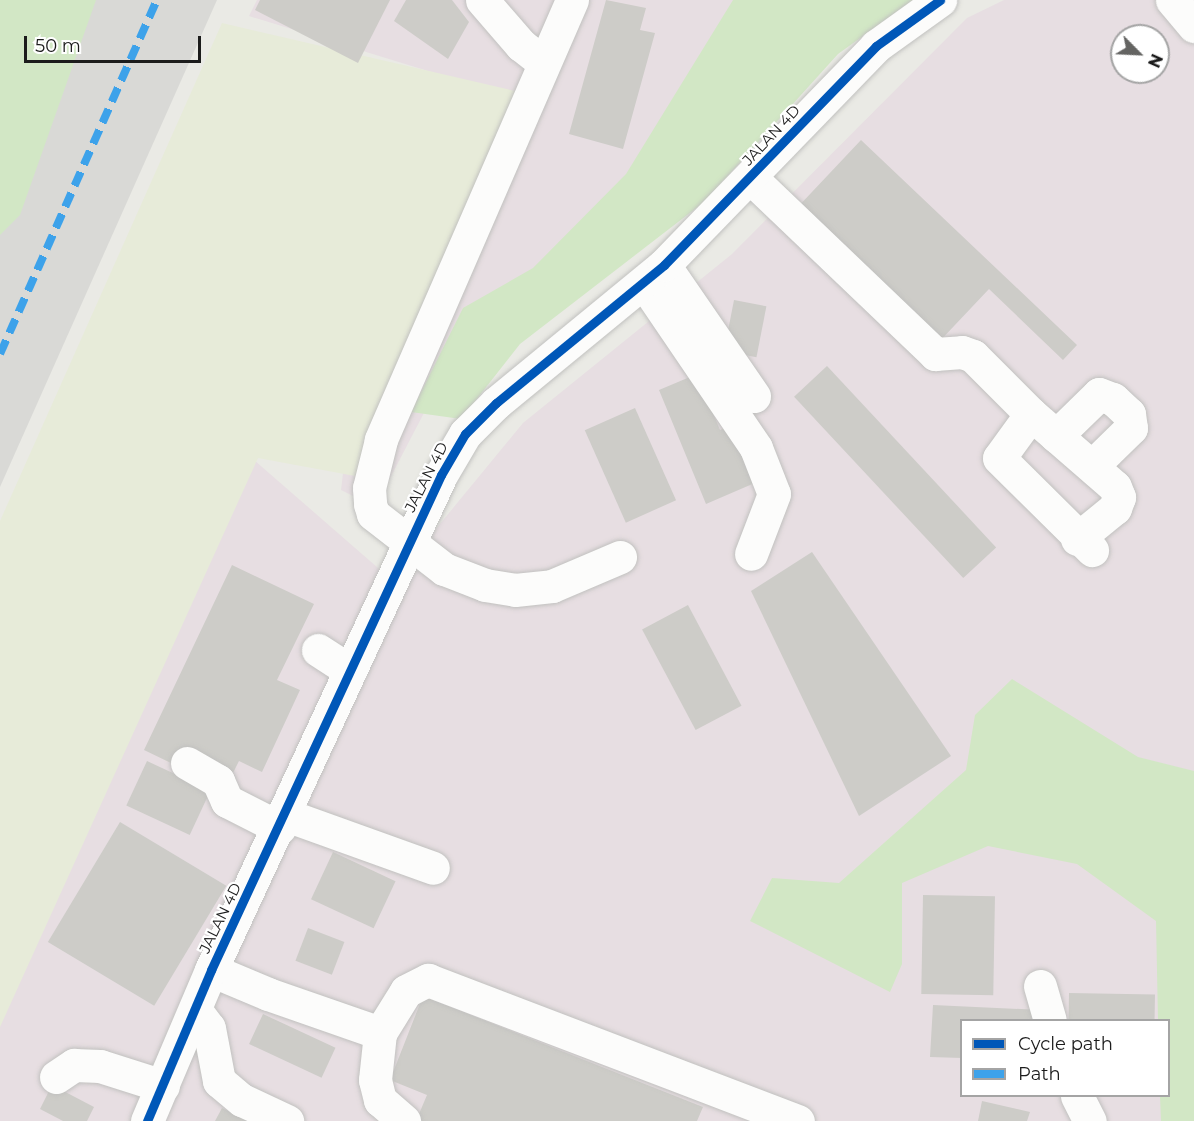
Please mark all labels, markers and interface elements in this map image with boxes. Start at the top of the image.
scale bar [27,24,204,62]
north arrow [1110,24,1170,84]
text: 50 m [35,35,81,57]
text: N [1144,51,1166,70]
street label: JALAN 4D [738,101,804,169]
street label: JALAN 4D [401,439,451,515]
street label: JALAN 4D [195,880,245,956]
legend [960,1019,1170,1097]
text: Cycle path [1018,1033,1113,1055]
text: Path [1018,1063,1061,1085]

